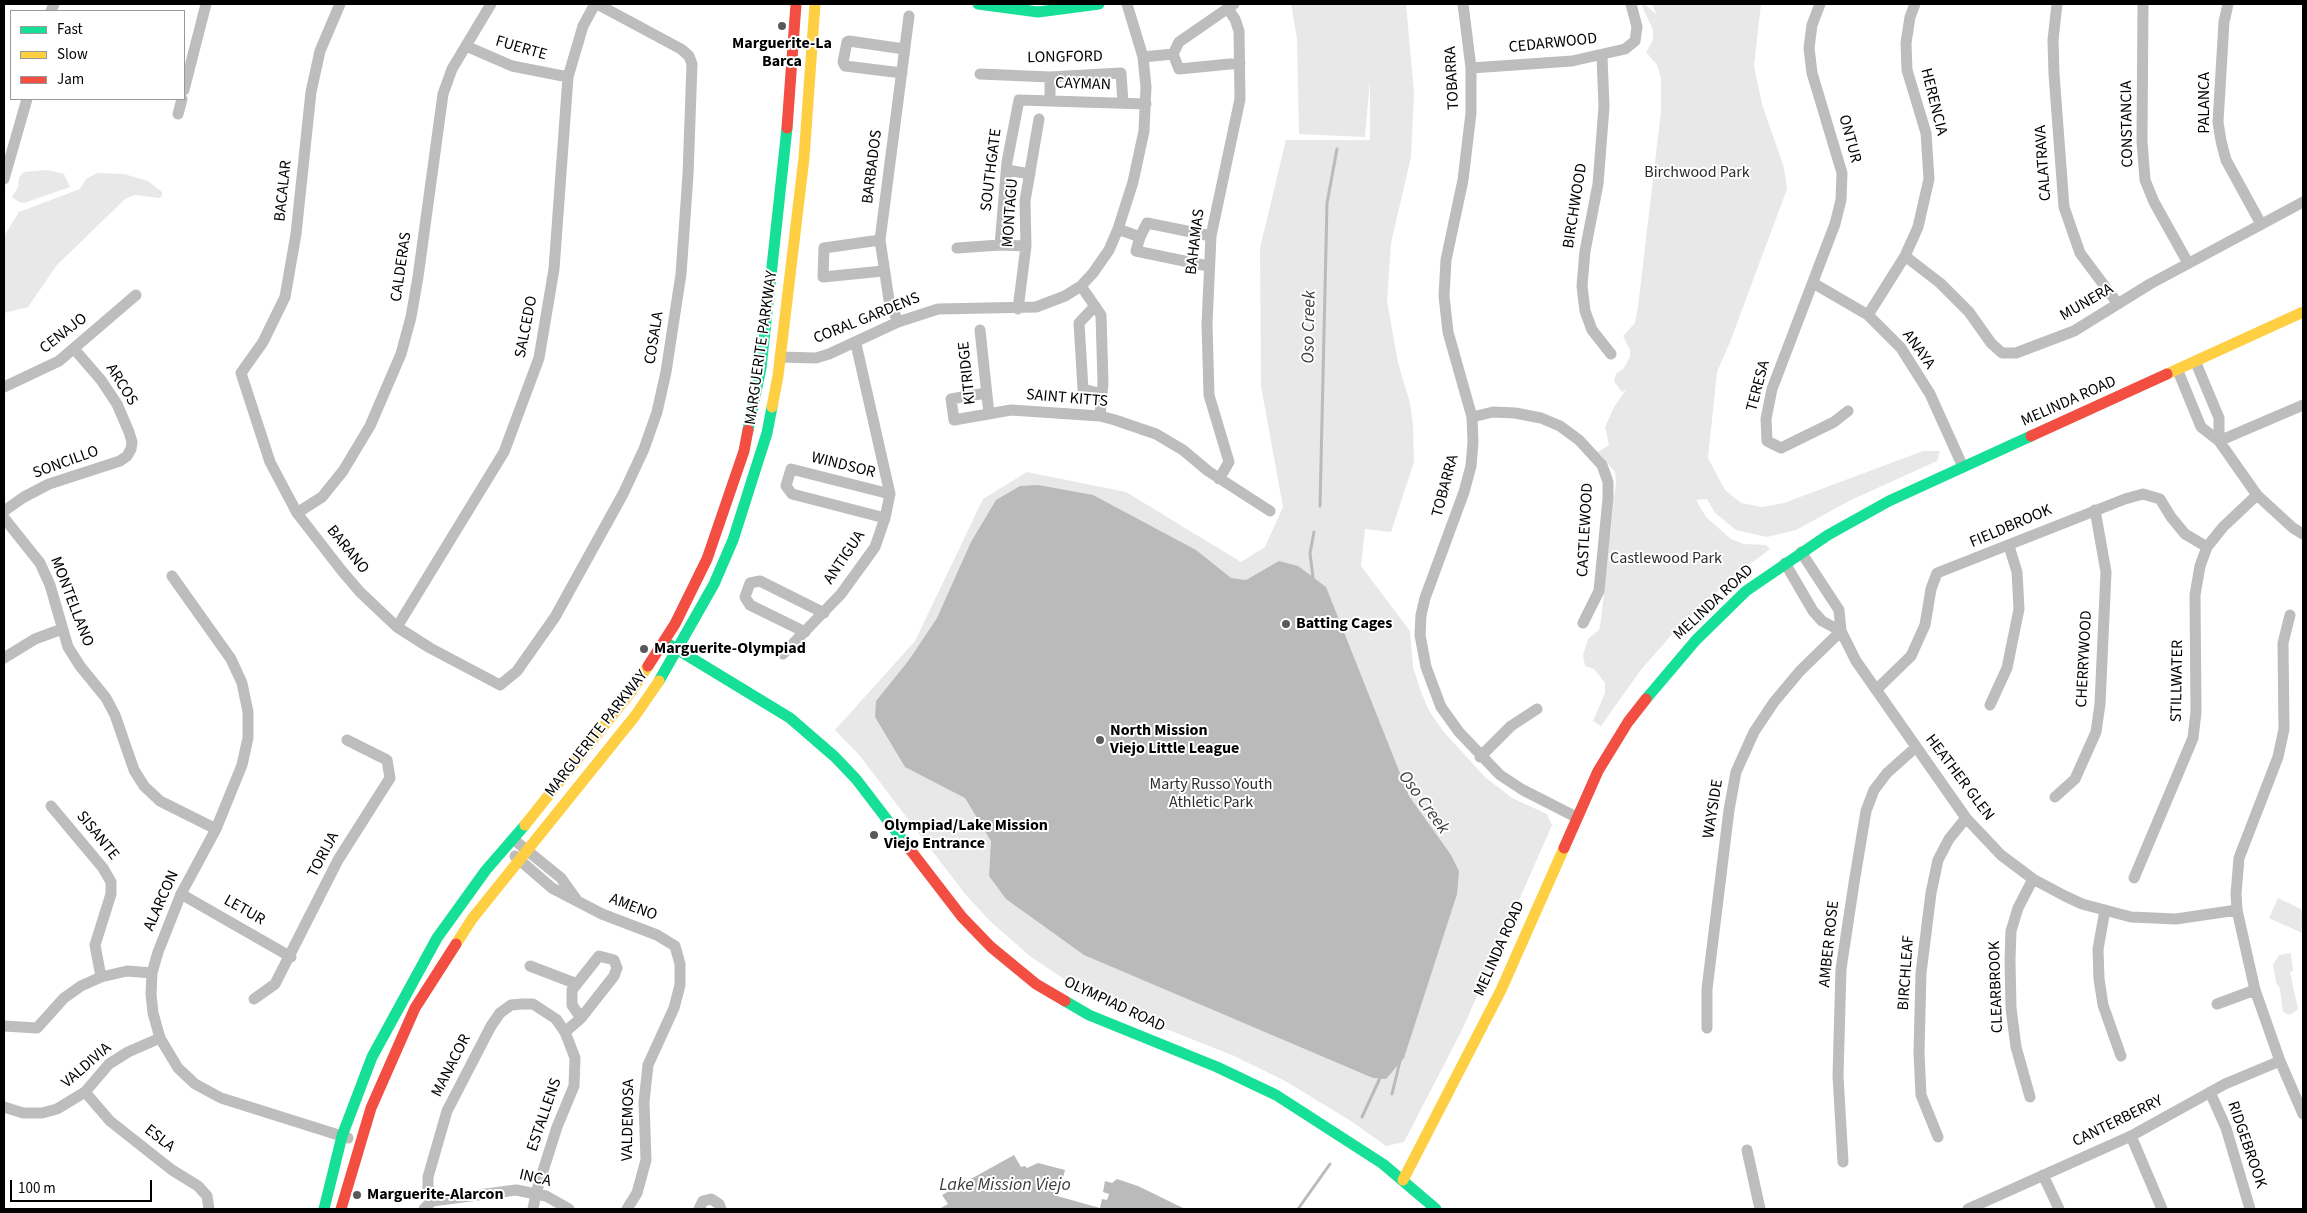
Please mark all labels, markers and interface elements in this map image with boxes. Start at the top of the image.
legend [10,10,185,100]
text: Fast [57,19,83,40]
marker: Marguerite-La Barca [776,20,788,32]
street label: CEDARWOOD [1508,30,1598,58]
street label: FUERTE [493,33,549,65]
place label: Marguerite-La Barca [732,34,832,72]
text: Slow [57,44,88,65]
street label: TOBARRA [1442,46,1464,110]
street label: LONGFORD [1027,48,1103,68]
street label: HERENCIA [1915,66,1951,138]
text: Jam [57,69,84,90]
street label: PALANCA [2195,72,2215,134]
street label: CAYMAN [1055,74,1111,96]
street label: CONSTANCIA [2118,80,2138,168]
street label: ONTUR [1833,113,1865,165]
street label: CALATRAVA [2032,124,2056,202]
street label: SOUTHGATE [977,128,1007,212]
street label: BARBADOS [859,129,887,205]
street label: BACALAR [271,159,297,223]
street label: BIRCHWOOD [1560,162,1592,250]
park label: Birchwood Park [1644,163,1750,183]
street label: MONTAGU [999,178,1023,248]
street label: BAHAMAS [1182,208,1210,276]
street label: CALDERAS [388,231,416,303]
street label: MARGUERITE PARKWAY [742,270,782,426]
street label: MUNERA [2057,280,2117,326]
street label: CORAL GARDENS [811,289,923,349]
water label: Oso Creek [1299,290,1321,364]
street label: SALCEDO [512,294,542,360]
street label: CENAJO [36,310,92,358]
street label: COSALA [641,310,669,366]
street label: ANAYA [1897,327,1939,373]
street label: KITRIDGE [955,340,981,406]
street label: TERESA [1743,359,1775,413]
street label: ARCOS [101,361,141,409]
street label: MELINDA ROAD [2018,372,2120,432]
street label: SAINT KITTS [1025,386,1109,412]
street label: SONCILLO [30,442,102,484]
street label: WINDSOR [809,449,877,483]
street label: TOBARRA [1428,453,1464,519]
street label: CASTLEWOOD [1574,482,1598,578]
street label: FIELDBROOK [1967,501,2055,553]
street label: BARANO [322,522,372,578]
street label: ANTIGUA [820,528,870,588]
park label: Castlewood Park [1610,549,1722,569]
street label: MONTELLANO [45,554,97,650]
street label: MELINDA ROAD [1670,561,1758,645]
street label: CHERRYWOOD [2073,610,2097,708]
place label: Batting Cages [1296,614,1392,634]
marker: Batting Cages [1280,618,1292,630]
place label: Marguerite-Olympiad [654,639,806,659]
street label: STILLWATER [2168,640,2188,722]
marker: Marguerite-Olympiad [638,643,650,655]
street label: MARGUERITE PARKWAY [542,667,652,801]
place label: North Mission Viejo Little League [1110,721,1239,759]
street label: HEATHER GLEN [1920,731,1998,825]
marker: North Mission Viejo Little League [1094,734,1106,746]
water label: Oso Creek [1393,767,1453,839]
park label: Marty Russo Youth Athletic Park [1150,775,1272,813]
street label: WAYSIDE [1700,778,1728,840]
street label: SISANTE [71,808,123,864]
place label: Olympiad/Lake Mission Viejo Entrance [884,816,1048,854]
street label: TORIJA [304,829,344,881]
marker: Olympiad/Lake Mission Viejo Entrance [868,829,880,841]
street label: ALARCON [140,868,184,934]
street label: AMENO [606,890,660,926]
street label: LETUR [220,892,268,930]
street label: MELINDA ROAD [1470,898,1530,1000]
street label: AMBER ROSE [1816,900,1844,988]
street label: BIRCHLEAF [1895,935,1919,1011]
street label: CLEARBROOK [1986,941,2008,1033]
street label: OLYMPIAD ROAD [1060,973,1168,1037]
street label: MANACOR [428,1032,476,1100]
street label: VALDIVIA [58,1039,116,1093]
street label: ESTALLENS [524,1076,566,1154]
street label: VALDEMOSA [619,1079,639,1161]
street label: CANTERBERRY [2070,1092,2166,1152]
street label: RIDGEBROOK [2222,1099,2270,1191]
street label: ESLA [140,1121,178,1157]
street label: INCA [517,1166,553,1192]
scale bar [12,1170,155,1202]
water label: Lake Mission Viejo [939,1175,1071,1197]
text: 100 m [18,1178,56,1199]
place label: Marguerite-Alarcon [367,1185,504,1205]
marker: Marguerite-Alarcon [351,1189,363,1201]

